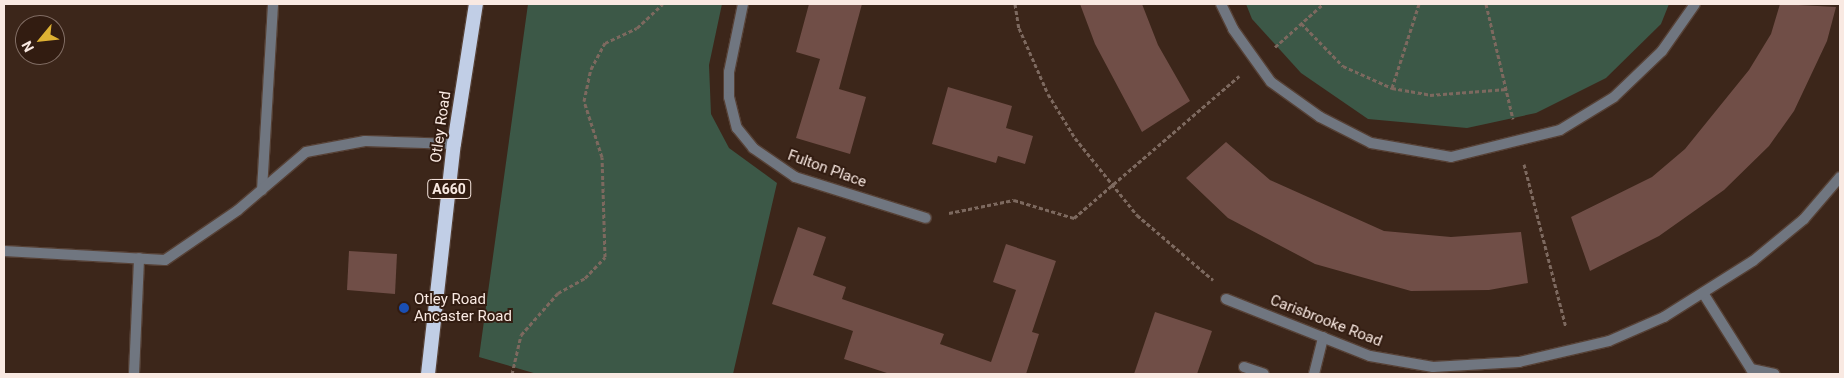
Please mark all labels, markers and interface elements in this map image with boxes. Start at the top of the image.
north arrow [15,15,65,65]
text: N [18,38,37,55]
street label: Otley Road [427,90,455,164]
street label: Fulton Place [785,146,869,192]
road number: A660 [426,178,472,200]
place label: Otley Road Ancaster Road [414,290,512,325]
street label: Carisbrooke Road [1268,291,1384,351]
marker: Otley Road Ancaster Road [398,302,410,314]

